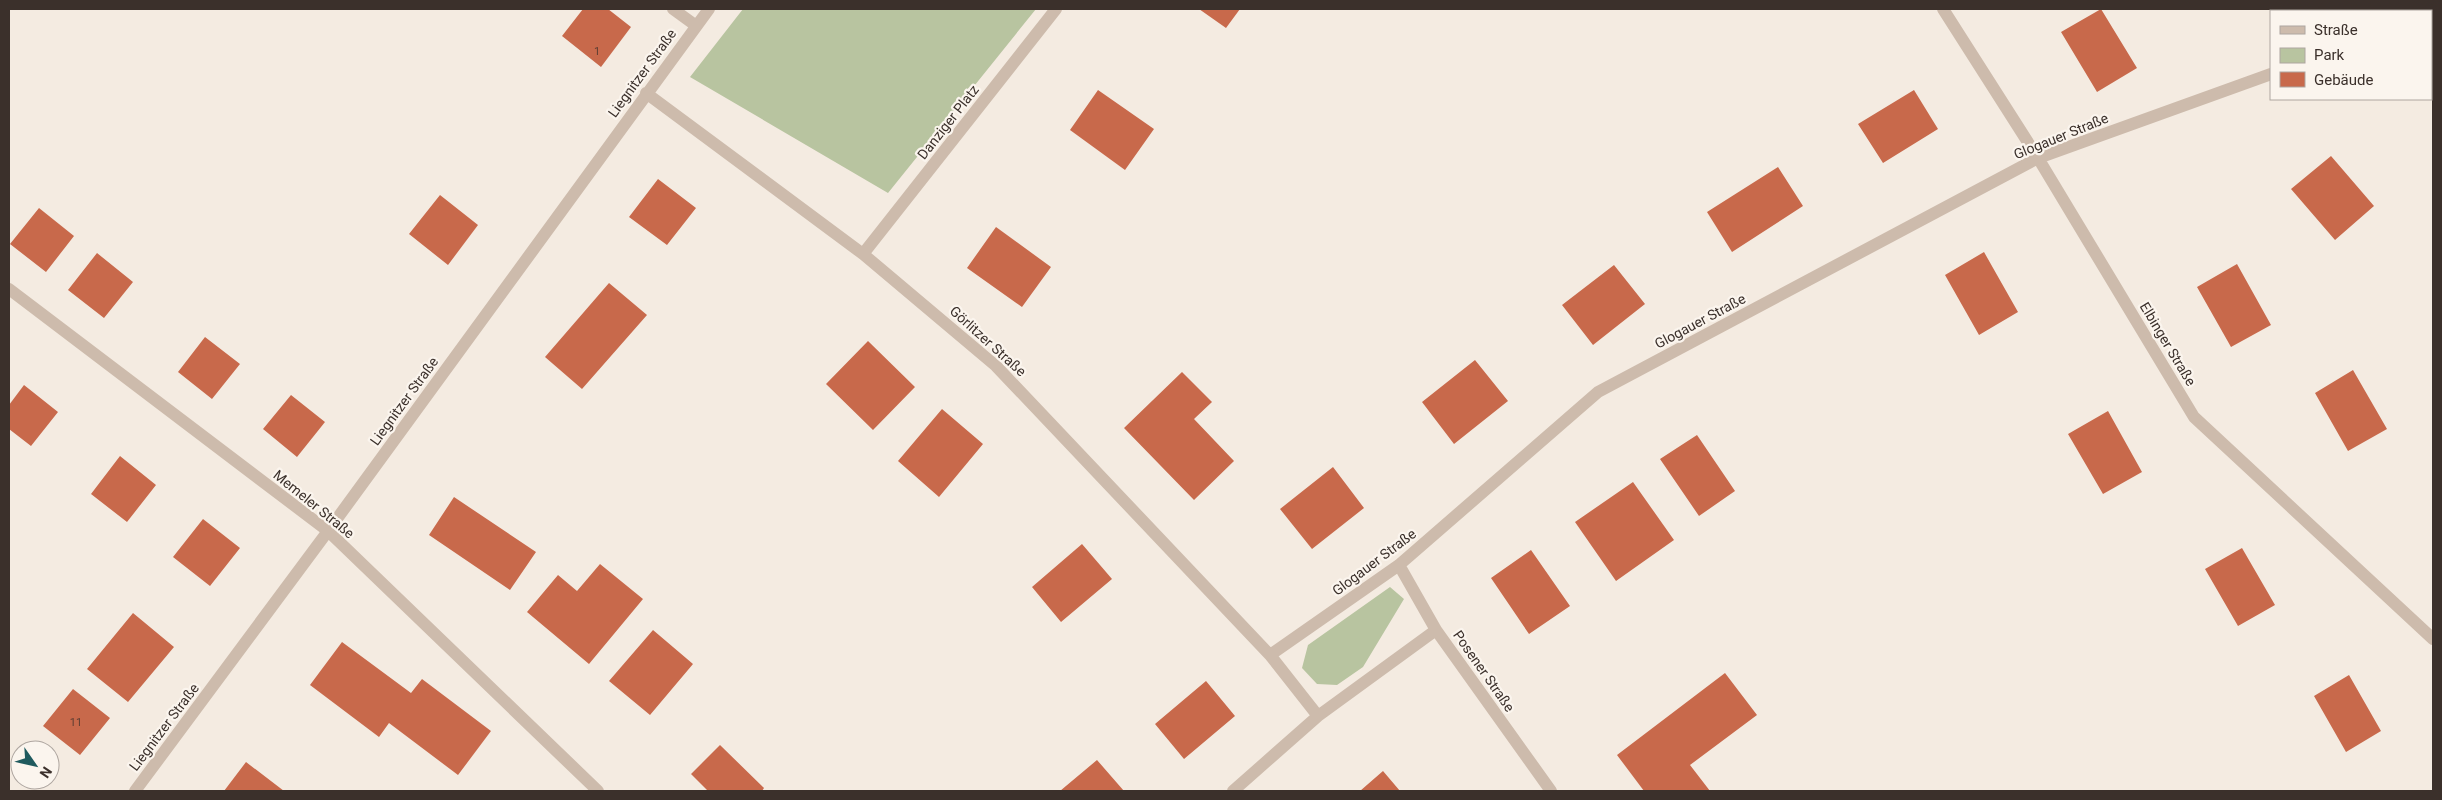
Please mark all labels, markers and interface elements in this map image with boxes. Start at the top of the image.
legend [2270,10,2432,100]
text: Straße [2314,21,2358,39]
street label: Liegnitzer Straße [605,26,679,120]
house number: 1 [594,45,600,58]
text: Park [2314,46,2345,64]
text: Gebäude [2314,71,2373,89]
street label: Danziger Platz [914,82,982,162]
street label: Glogauer Straße [2011,110,2111,162]
street label: Glogauer Straße [1652,290,1748,352]
street label: Elbinger Straße [2137,299,2199,389]
street label: Görlitzer Straße [947,303,1029,379]
street label: Liegnitzer Straße [367,354,441,448]
street label: Memeler Straße [270,467,358,541]
street label: Glogauer Straße [1329,525,1419,599]
street label: Posener Straße [1450,627,1518,715]
street label: Liegnitzer Straße [126,680,202,774]
house number: 11 [70,716,82,729]
north arrow [10,740,60,790]
text: N [36,764,55,781]

